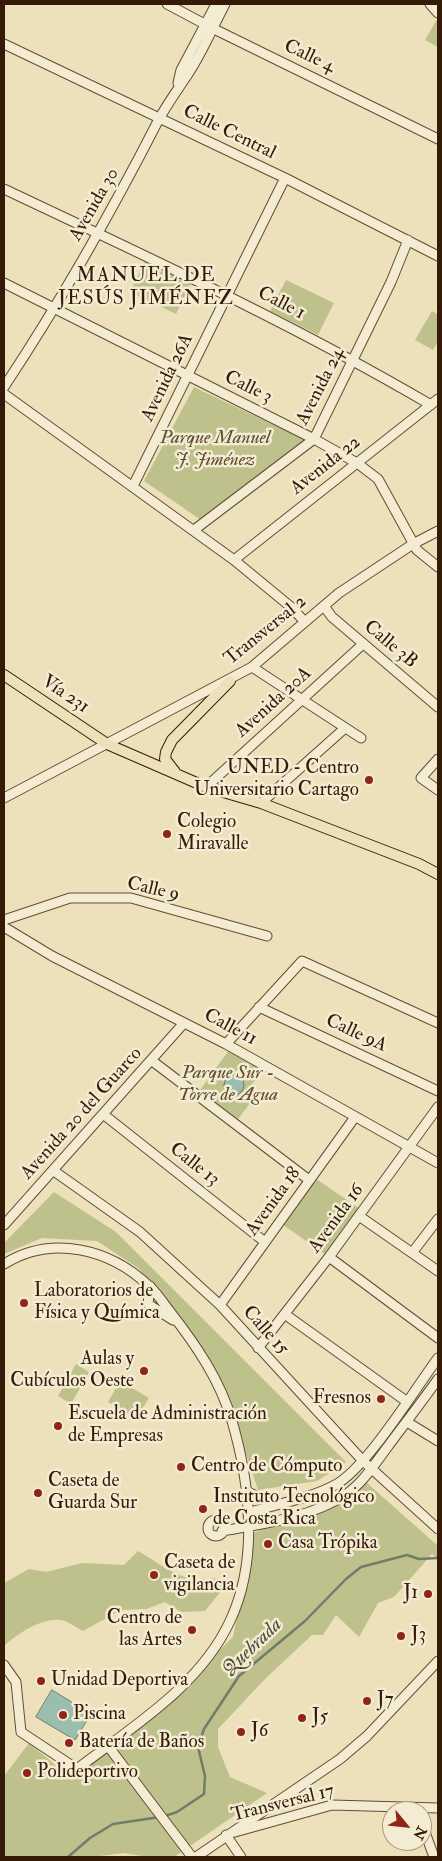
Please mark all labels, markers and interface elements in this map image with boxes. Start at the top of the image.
street label: Calle 4 [280,35,338,79]
street label: Calle Central [179,101,279,165]
street label: Avenida 30 [65,164,125,246]
district label: MANUEL DE JESÚS JIMÉNEZ [56,265,236,312]
street label: Calle 1 [254,282,308,326]
street label: Avenida 26A [137,330,199,426]
street label: Avenida 24 [292,345,350,429]
street label: Calle 3 [220,367,276,409]
park label: Parque Manuel J. Jiménez [160,428,270,472]
street label: Avenida 22 [286,432,366,500]
street label: Transversal 2 [220,591,312,671]
street label: Calle 3B [359,616,421,674]
street label: Avenida 20A [231,663,317,743]
street label: Vía 231 [37,671,93,719]
place label: UNED - Centro Universitario Cartago [194,758,359,802]
marker: UNED - Centro Universitario Cartago [363,774,375,786]
place label: Colegio Miravalle [177,812,249,856]
marker: Colegio Miravalle [161,828,173,840]
street label: Calle 9 [125,873,181,907]
street label: Calle 11 [200,1005,260,1051]
street label: Calle 9A [322,1010,390,1058]
street label: Avenida 20 del Guarco [17,1043,147,1185]
park label: Parque Sur - Torre de Agua [178,1063,278,1107]
street label: Calle 13 [164,1138,224,1192]
street label: Avenida 18 [242,1163,306,1241]
street label: Avenida 16 [304,1180,370,1258]
place label: Laboratorios de Física y Química [34,1281,160,1325]
marker: Laboratorios de Física y Química [18,1297,30,1309]
street label: Calle 15 [237,1302,293,1360]
place label: Aulas y Cubículos Oeste [10,1349,134,1393]
marker: Aulas y Cubículos Oeste [138,1365,150,1377]
place label: Fresnos [313,1388,371,1410]
marker: Fresnos [375,1393,387,1405]
place label: Escuela de Administración de Empresas [68,1404,267,1448]
marker: Escuela de Administración de Empresas [52,1420,64,1432]
place label: Centro de Cómputo [191,1456,342,1478]
marker: Centro de Cómputo [175,1461,187,1473]
place label: Caseta de Guarda Sur [48,1471,137,1515]
marker: Caseta de Guarda Sur [32,1487,44,1499]
place label: Instituto Tecnológico de Costa Rica [213,1487,374,1531]
marker: Instituto Tecnológico de Costa Rica [197,1503,209,1515]
place label: Casa Trópika [278,1533,377,1555]
marker: Casa Trópika [262,1538,274,1550]
place label: Caseta de vigilancia [164,1553,235,1597]
marker: Caseta de vigilancia [148,1569,160,1581]
place label: J1 [403,1583,418,1605]
marker: J1 [422,1588,434,1600]
place label: Centro de las Artes [107,1608,182,1652]
water label: Quebrada [218,1614,288,1682]
marker: Centro de las Artes [186,1624,198,1636]
place label: J3 [411,1625,426,1647]
marker: J3 [395,1630,407,1642]
place label: Unidad Deportiva [51,1670,188,1692]
marker: Unidad Deportiva [35,1675,47,1687]
place label: J7 [377,1690,393,1712]
marker: J7 [361,1695,373,1707]
place label: Piscina [73,1704,126,1726]
place label: J5 [312,1707,328,1729]
marker: Piscina [57,1709,69,1721]
marker: J5 [296,1712,308,1724]
place label: J6 [251,1721,268,1743]
marker: J6 [235,1726,247,1738]
place label: Batería de Baños [79,1732,204,1754]
marker: Batería de Baños [63,1737,75,1749]
place label: Polideportivo [37,1762,138,1784]
marker: Polideportivo [21,1767,33,1779]
street label: Transversal 17 [229,1780,337,1828]
north arrow [382,1801,432,1851]
text: N [409,1823,430,1842]

